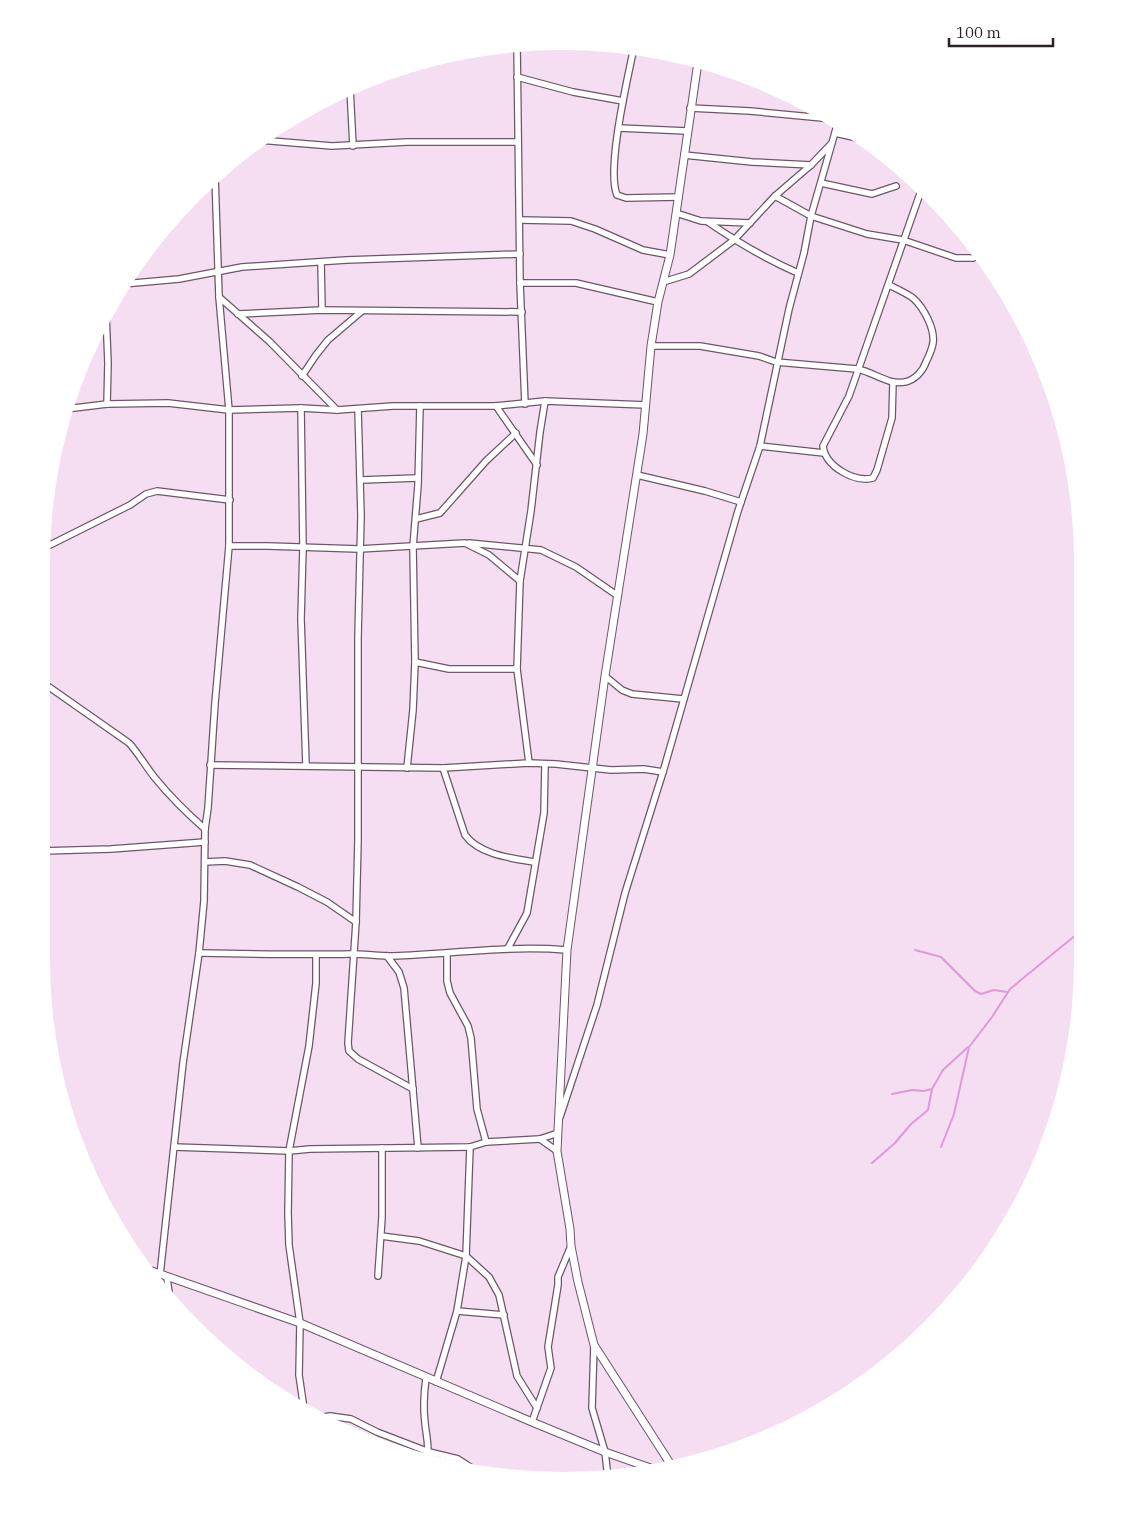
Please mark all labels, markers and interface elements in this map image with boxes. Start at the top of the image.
scale bar [949,15,1053,47]
text: 100 m [956,23,1001,42]

